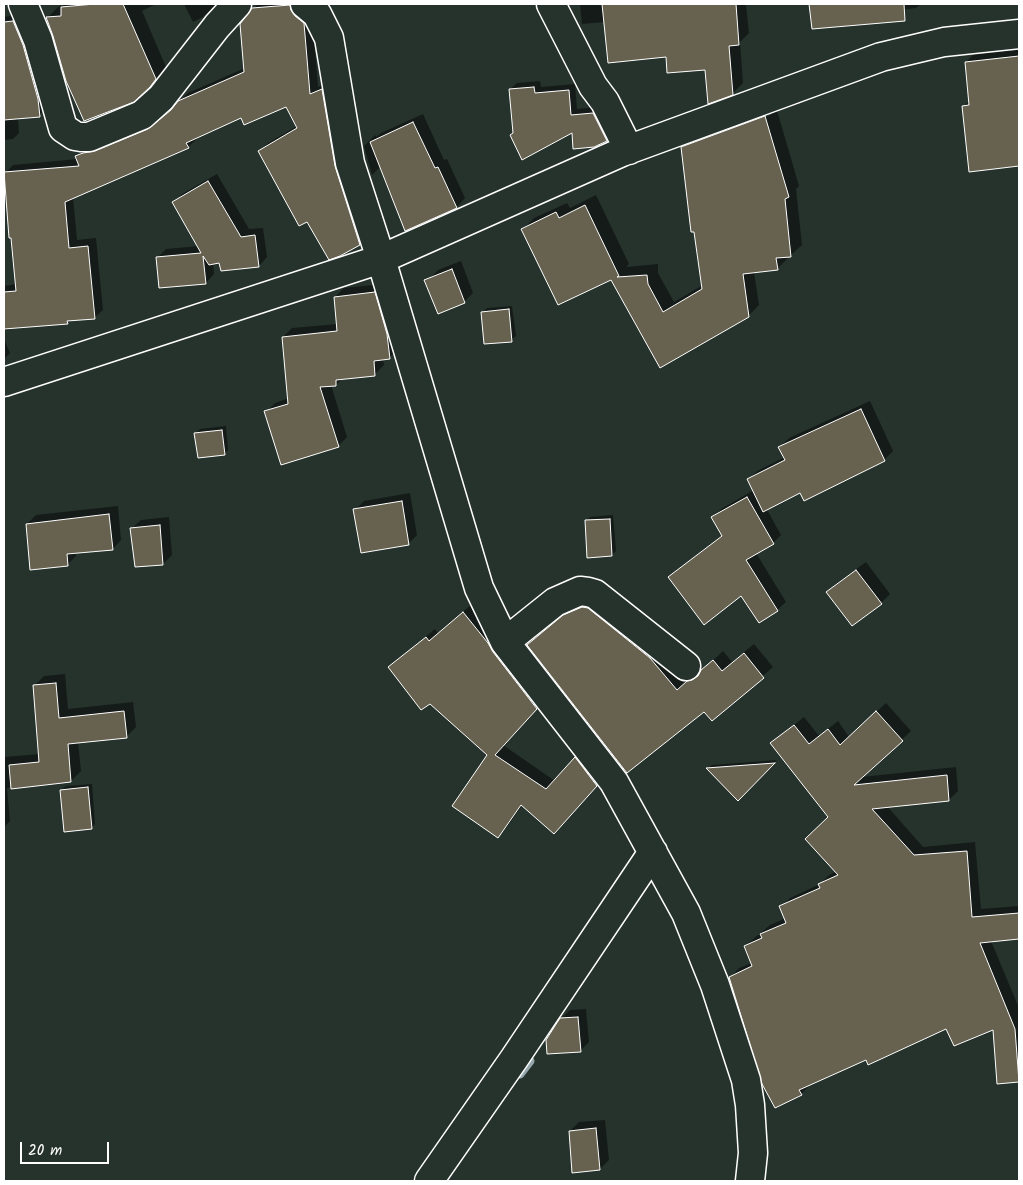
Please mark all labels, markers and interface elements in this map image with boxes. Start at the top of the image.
scale bar [22,1132,111,1164]
text: 20 m [28,1139,62,1163]

